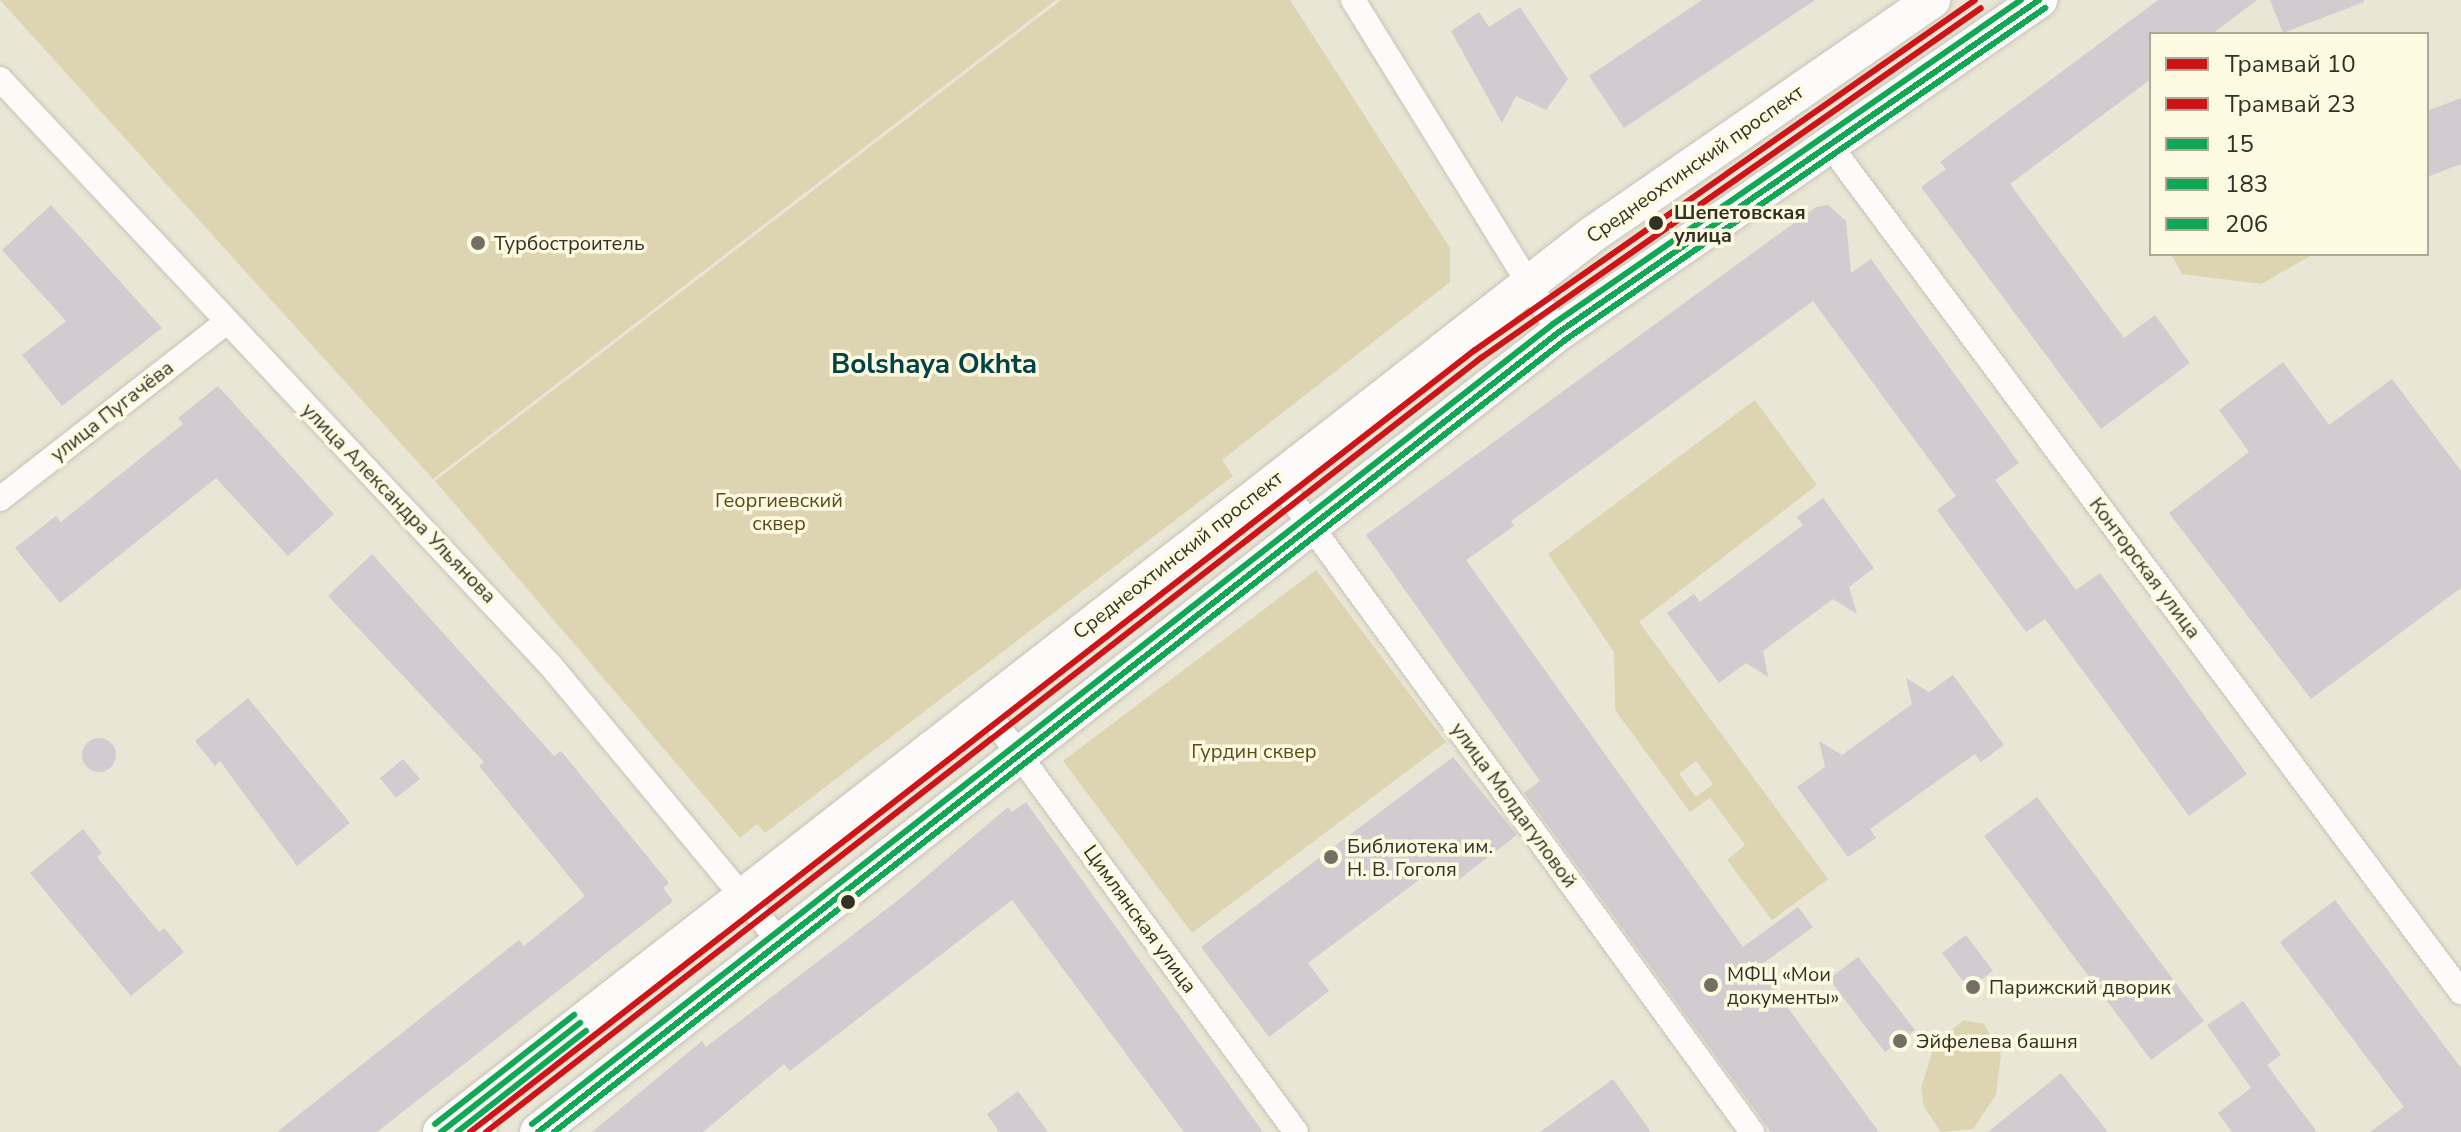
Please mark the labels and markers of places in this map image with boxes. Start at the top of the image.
place label: Шепетовская улица [1674,200,1806,247]
marker: Шепетовская улица [1645,212,1667,234]
place label: Турбостроитель [494,231,645,255]
marker: Турбостроитель [469,234,487,252]
place label: Библиотека им. Н. В. Гоголя [1347,834,1493,881]
marker: Библиотека им. Н. В. Гоголя [1322,848,1340,866]
unlabelled marker [840,894,856,910]
place label: МФЦ «Мои документы» [1727,962,1839,1009]
place label: Парижский дворик [1989,975,2171,999]
marker: МФЦ «Мои документы» [1702,976,1720,994]
marker: Парижский дворик [1964,978,1982,996]
place label: Эйфелева башня [1916,1029,2078,1053]
marker: Эйфелева башня [1891,1032,1909,1050]

